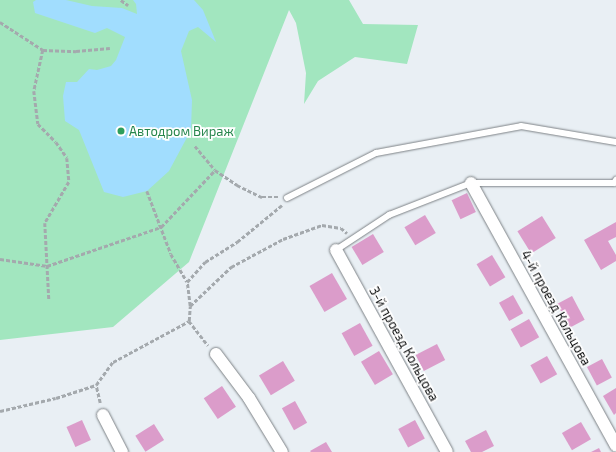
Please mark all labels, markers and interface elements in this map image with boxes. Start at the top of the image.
place label: Автодром Вираж [129,123,234,139]
marker: Автодром Вираж [116,126,126,136]
street label: 4-й проезд Кольцова [518,248,594,368]
street label: 3-й проезд Кольцова [366,284,442,404]

